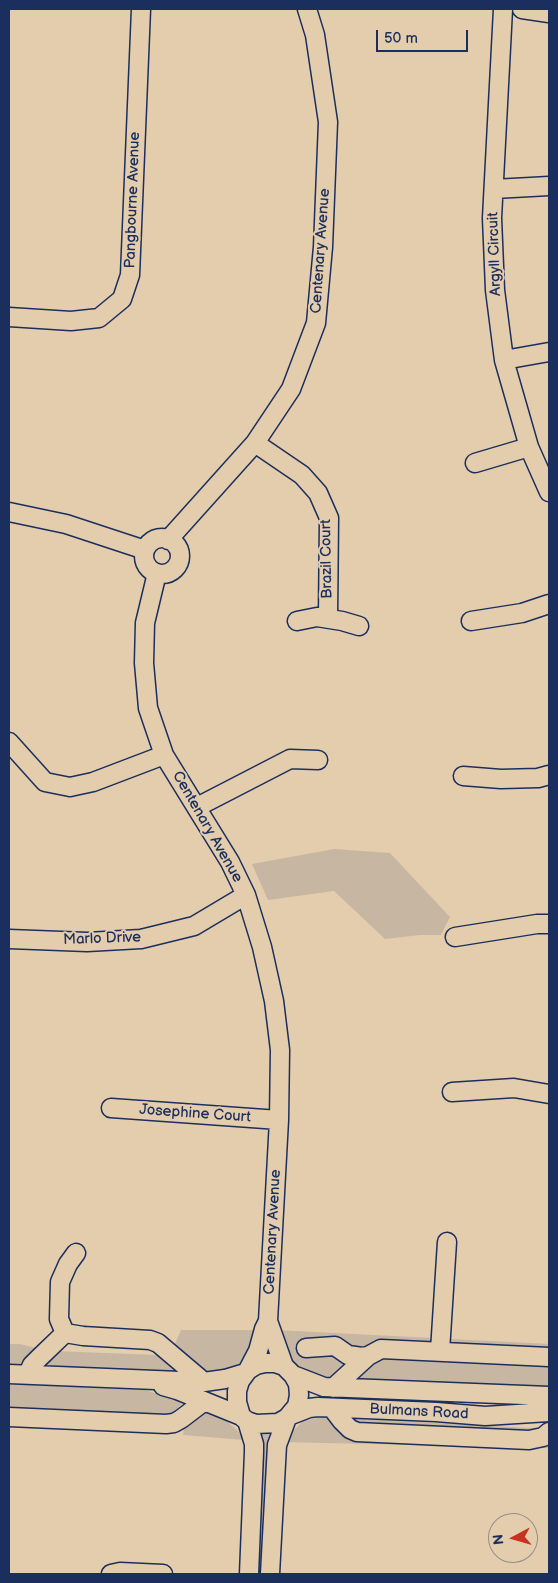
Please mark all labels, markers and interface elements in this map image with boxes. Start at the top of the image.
scale bar [378,20,470,52]
text: 50 m [384,29,418,48]
street label: Pangbourne Avenue [122,131,144,269]
street label: Centenary Avenue [308,188,334,314]
street label: Argyll Circuit [485,212,505,296]
street label: Brazil Court [317,519,337,599]
street label: Centenary Avenue [168,768,246,886]
street label: Marlo Drive [63,929,141,949]
street label: Josephine Court [139,1101,251,1127]
street label: Centenary Avenue [261,1169,285,1295]
street label: Bulmans Road [369,1400,469,1424]
north arrow [488,1513,538,1563]
text: N [490,1533,508,1546]

